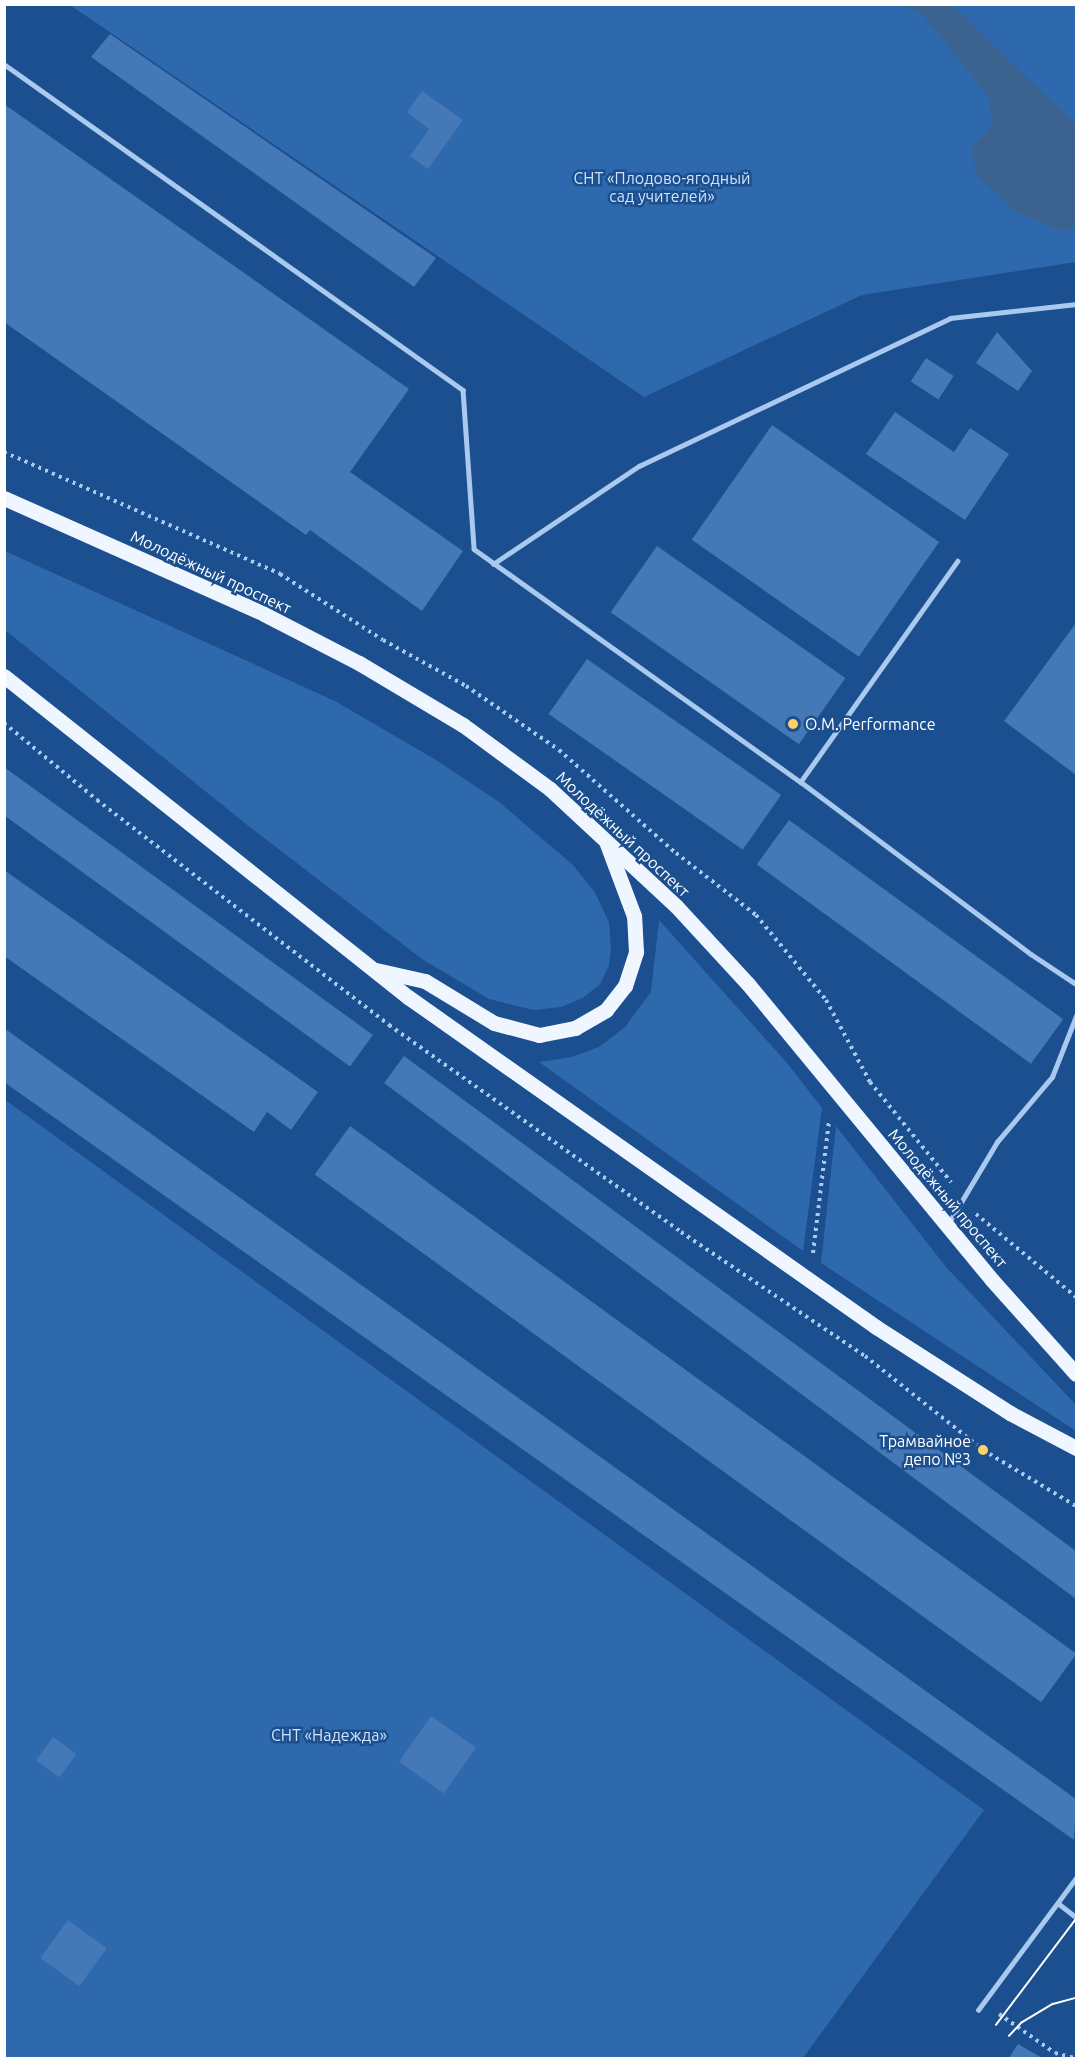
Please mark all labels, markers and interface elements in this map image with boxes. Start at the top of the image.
park label: СНТ «Плодово-ягодный сад учителей» [573,168,751,206]
street label: Молодёжный проспект [128,526,294,618]
place label: O.M. Performance [805,714,936,734]
marker: O.M. Performance [786,717,800,731]
street label: Молодёжный проспект [552,767,694,901]
street label: Молодёжный проспект [884,1125,1012,1271]
place label: Трамвайное депо №3 [879,1431,971,1469]
marker: Трамвайное депо №3 [976,1443,990,1457]
park label: СНТ «Надежда» [271,1725,387,1745]

